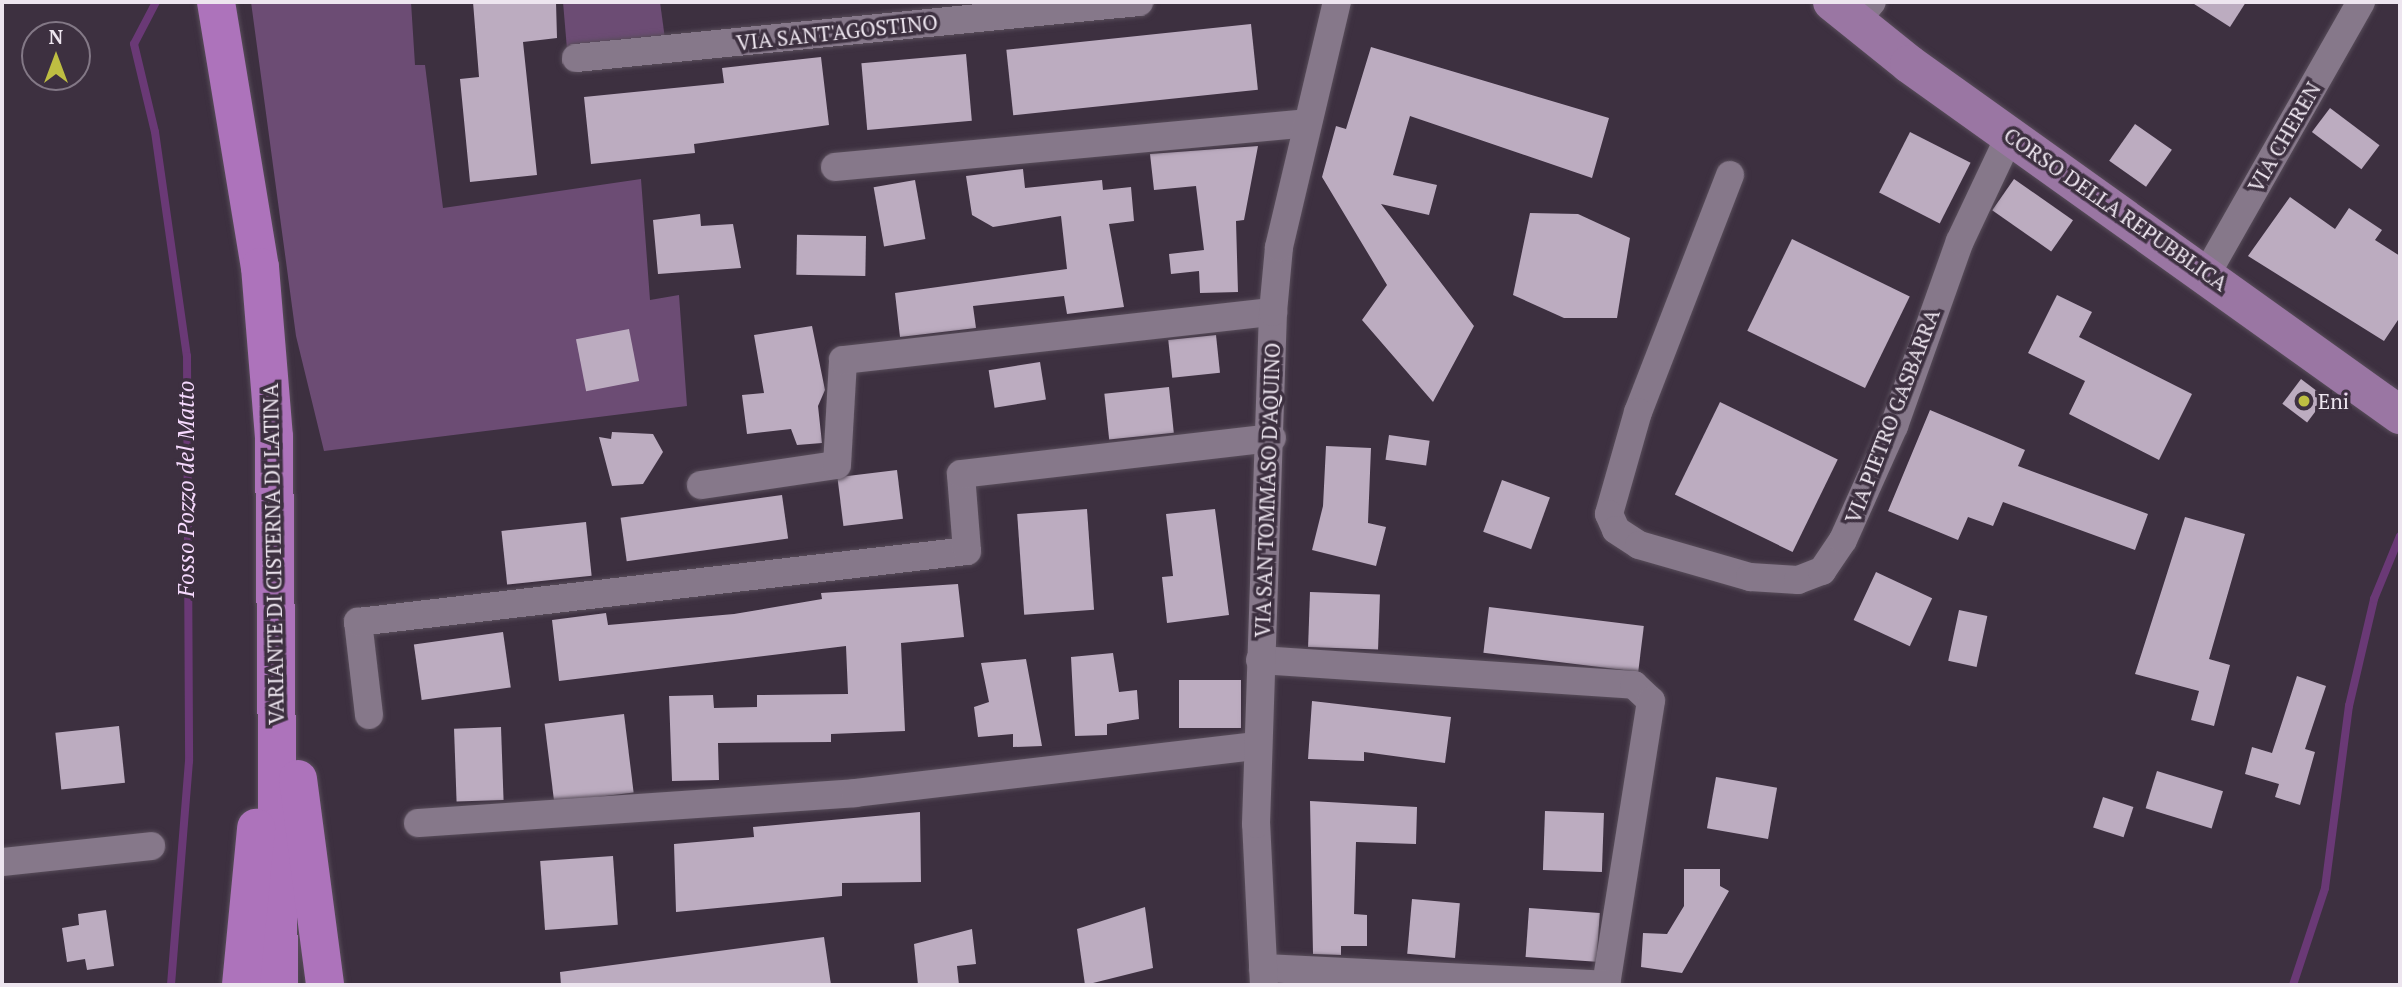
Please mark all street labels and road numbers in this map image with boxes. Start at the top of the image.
street label: VIA SANT'AGOSTINO [735,9,939,55]
street label: VIA CHEREN [2242,77,2326,197]
street label: CORSO DELLA REPUBBLICA [1999,122,2233,296]
street label: VIA PIETRO GASBARRA [1839,305,1945,527]
street label: VIA SAN TOMMASO D'AQUINO [1249,342,1285,638]
street label: VARIANTE DI CISTERNA DI LATINA [257,383,289,725]

